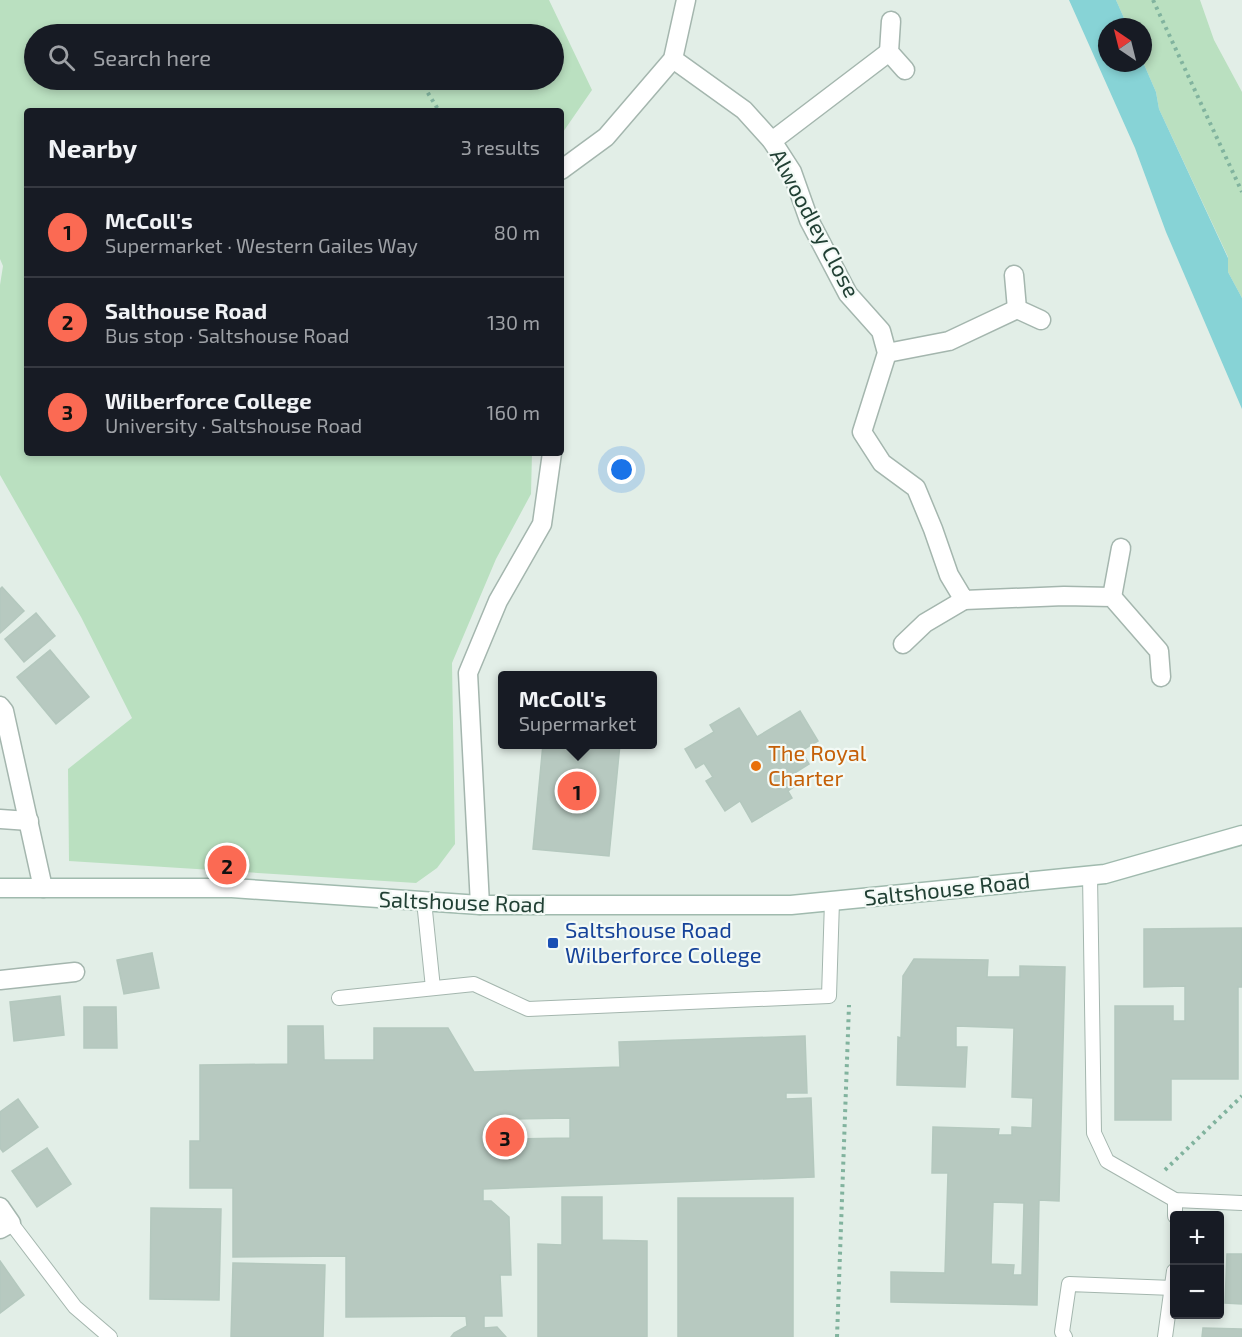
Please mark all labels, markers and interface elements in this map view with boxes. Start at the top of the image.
north arrow [1098,18,1152,72]
search box [24,24,564,90]
icon: search [45,41,78,74]
text: Search here [93,44,211,70]
text: Nearby [48,132,137,163]
text: 3 results [461,135,540,159]
street label: Alwoodley Close [766,144,866,301]
text: McColl's [105,207,193,233]
text: 1 [63,220,72,244]
text: 80 m [494,220,540,244]
text: Supermarket · Western Gailes Way [105,233,418,257]
text: Salthouse Road [105,297,267,323]
text: 2 [62,310,73,334]
text: 130 m [487,310,540,334]
text: Bus stop · Saltshouse Road [105,323,349,347]
text: Wilberforce College [105,387,312,413]
text: 3 [62,400,73,424]
text: 160 m [487,400,540,424]
text: University · Saltshouse Road [105,413,362,437]
your location [607,455,636,484]
popup [498,671,657,749]
text: McColl's [519,685,606,711]
text: Supermarket [519,711,636,735]
place label: The Royal Charter [768,739,867,790]
marker: The Royal Charter [749,759,763,773]
pin: 1 [558,768,596,814]
pin: 2 [208,842,246,888]
street label: Saltshouse Road [863,866,1031,910]
street label: Saltshouse Road [378,885,546,917]
place label: Saltshouse Road Wilberforce College [565,916,761,967]
marker: Saltshouse Road Wilberforce College [546,936,560,950]
pin: 3 [486,1114,524,1160]
map controls [1170,1211,1224,1319]
button: + [1170,1211,1224,1265]
button: − [1170,1265,1224,1319]

